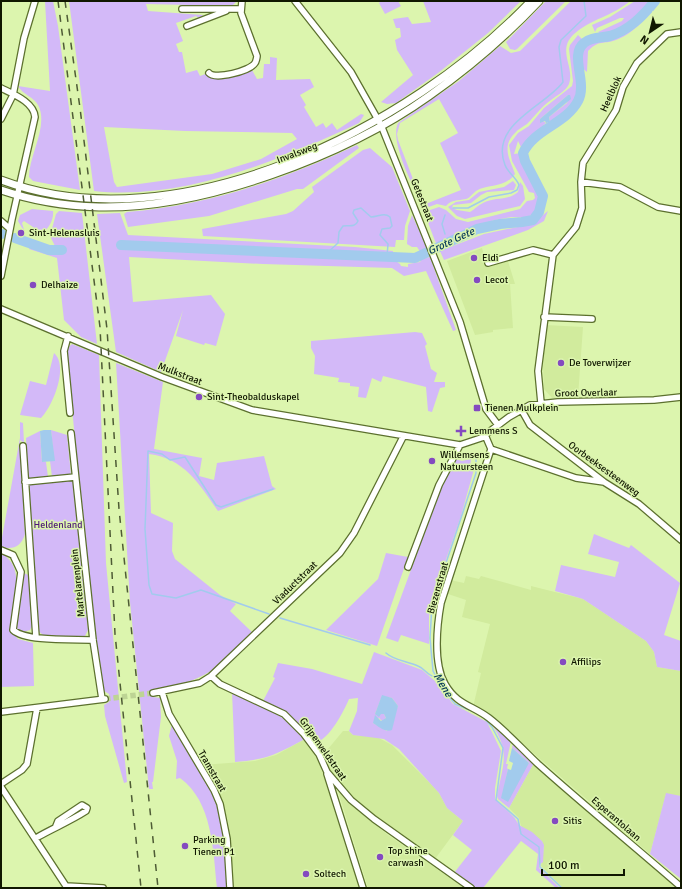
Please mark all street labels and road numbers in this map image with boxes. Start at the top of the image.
street label: Heelblok [598,74,624,114]
street label: Invalsweg [275,140,319,166]
street label: Getestraat [408,177,436,224]
street label: Mulkstraat [156,360,204,388]
street label: Groot Overlaar [555,386,618,400]
street label: Oorbeeksesteenweg [566,439,642,499]
street label: Martelarenplein [68,548,88,618]
street label: Viaductstraat [270,558,320,607]
street label: Biezenstraat [425,560,451,615]
street label: Grijpenveldstraat [297,715,349,783]
street label: Tramstraat [195,748,229,794]
street label: Esperantolaan [589,794,643,844]

